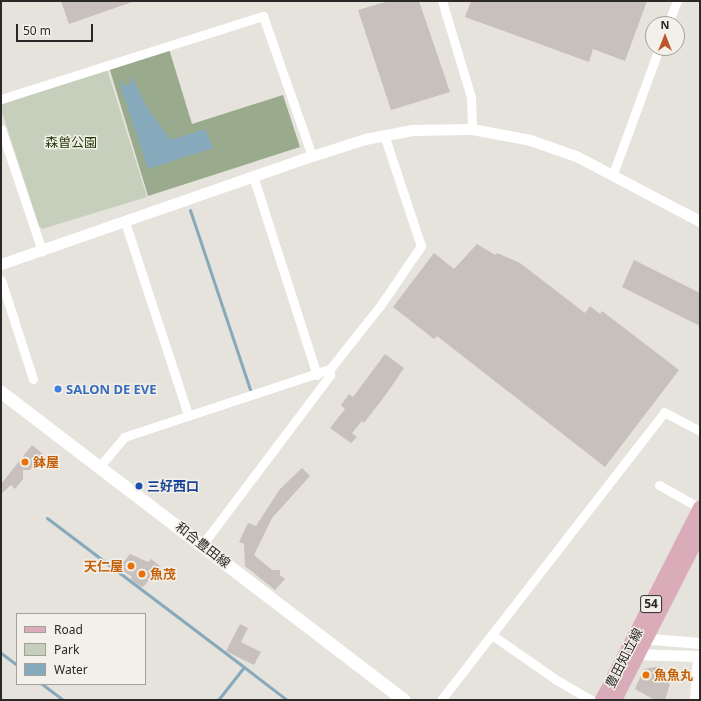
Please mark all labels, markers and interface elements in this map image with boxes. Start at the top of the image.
scale bar [18,16,95,42]
north arrow [645,16,685,56]
text: N [661,17,669,32]
text: 50 m [23,22,51,39]
park label: 森曽公園 [45,134,97,150]
place label: SALON DE EVE [66,381,157,397]
marker: SALON DE EVE [53,384,63,394]
place label: 鉢屋 [33,454,59,470]
marker: 鉢屋 [20,457,30,467]
place label: 三好西口 [147,478,199,494]
marker: 三好西口 [134,481,144,491]
street label: 和合豊田線 [173,519,233,571]
place label: 天仁屋 [84,558,123,574]
marker: 天仁屋 [126,561,136,571]
place label: 魚茂 [150,566,176,582]
marker: 魚茂 [137,569,147,579]
road number: 54 [640,594,662,614]
legend [16,613,146,685]
text: Road [54,621,83,638]
street label: 豊田知立線 [602,626,646,690]
text: Park [54,641,79,658]
text: Water [54,661,88,678]
place label: 魚魚丸 [654,667,693,683]
marker: 魚魚丸 [641,670,651,680]

